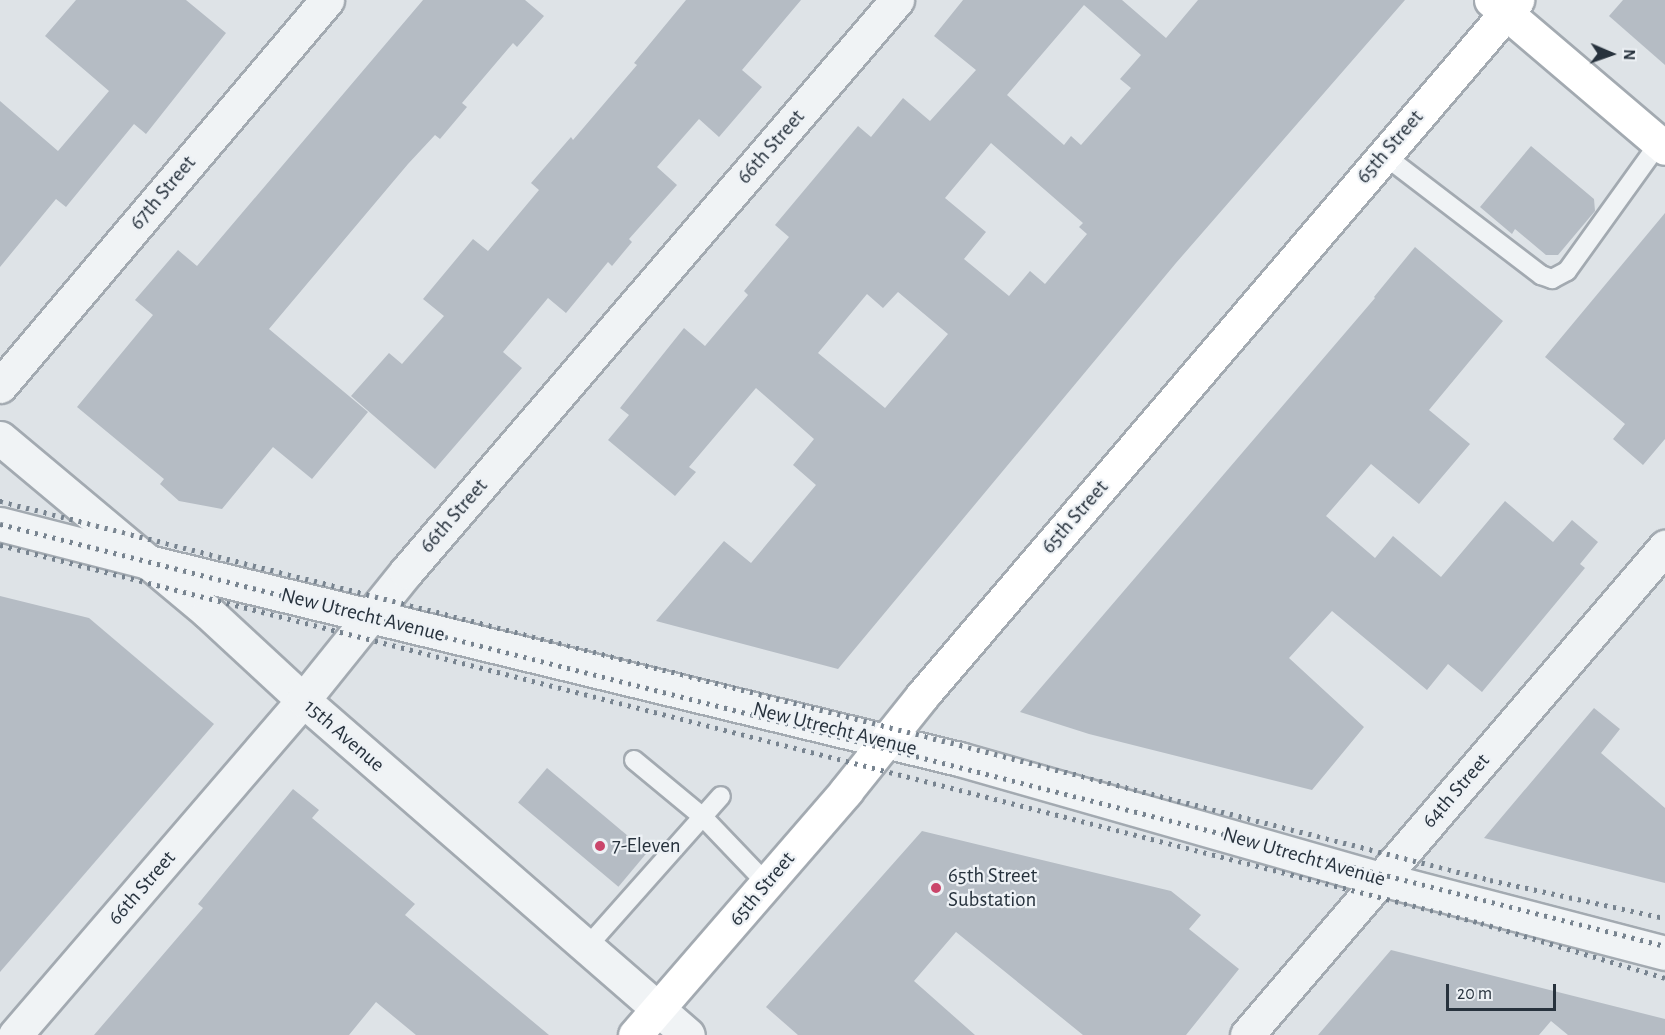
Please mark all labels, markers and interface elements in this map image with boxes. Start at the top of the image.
north arrow [1581,24,1641,84]
text: N [1621,49,1637,60]
street label: 66th Street [732,105,810,189]
street label: 65th Street [1351,105,1429,189]
street label: 67th Street [125,151,201,235]
street label: 66th Street [415,474,493,558]
street label: 65th Street [1036,475,1114,559]
street label: New Utrecht Avenue [278,582,448,648]
street label: 15th Avenue [299,694,389,778]
street label: New Utrecht Avenue [750,696,920,762]
street label: 64th Street [1417,749,1495,833]
street label: New Utrecht Avenue [1220,822,1388,892]
place label: 7-Eleven [612,833,681,859]
marker: 7-Eleven [593,839,607,853]
street label: 66th Street [103,846,181,930]
street label: 65th Street [724,847,800,931]
place label: 65th Street Substation [948,863,1037,913]
marker: 65th Street Substation [929,881,943,895]
scale bar [1449,972,1558,1010]
text: 20 m [1457,985,1492,1003]

